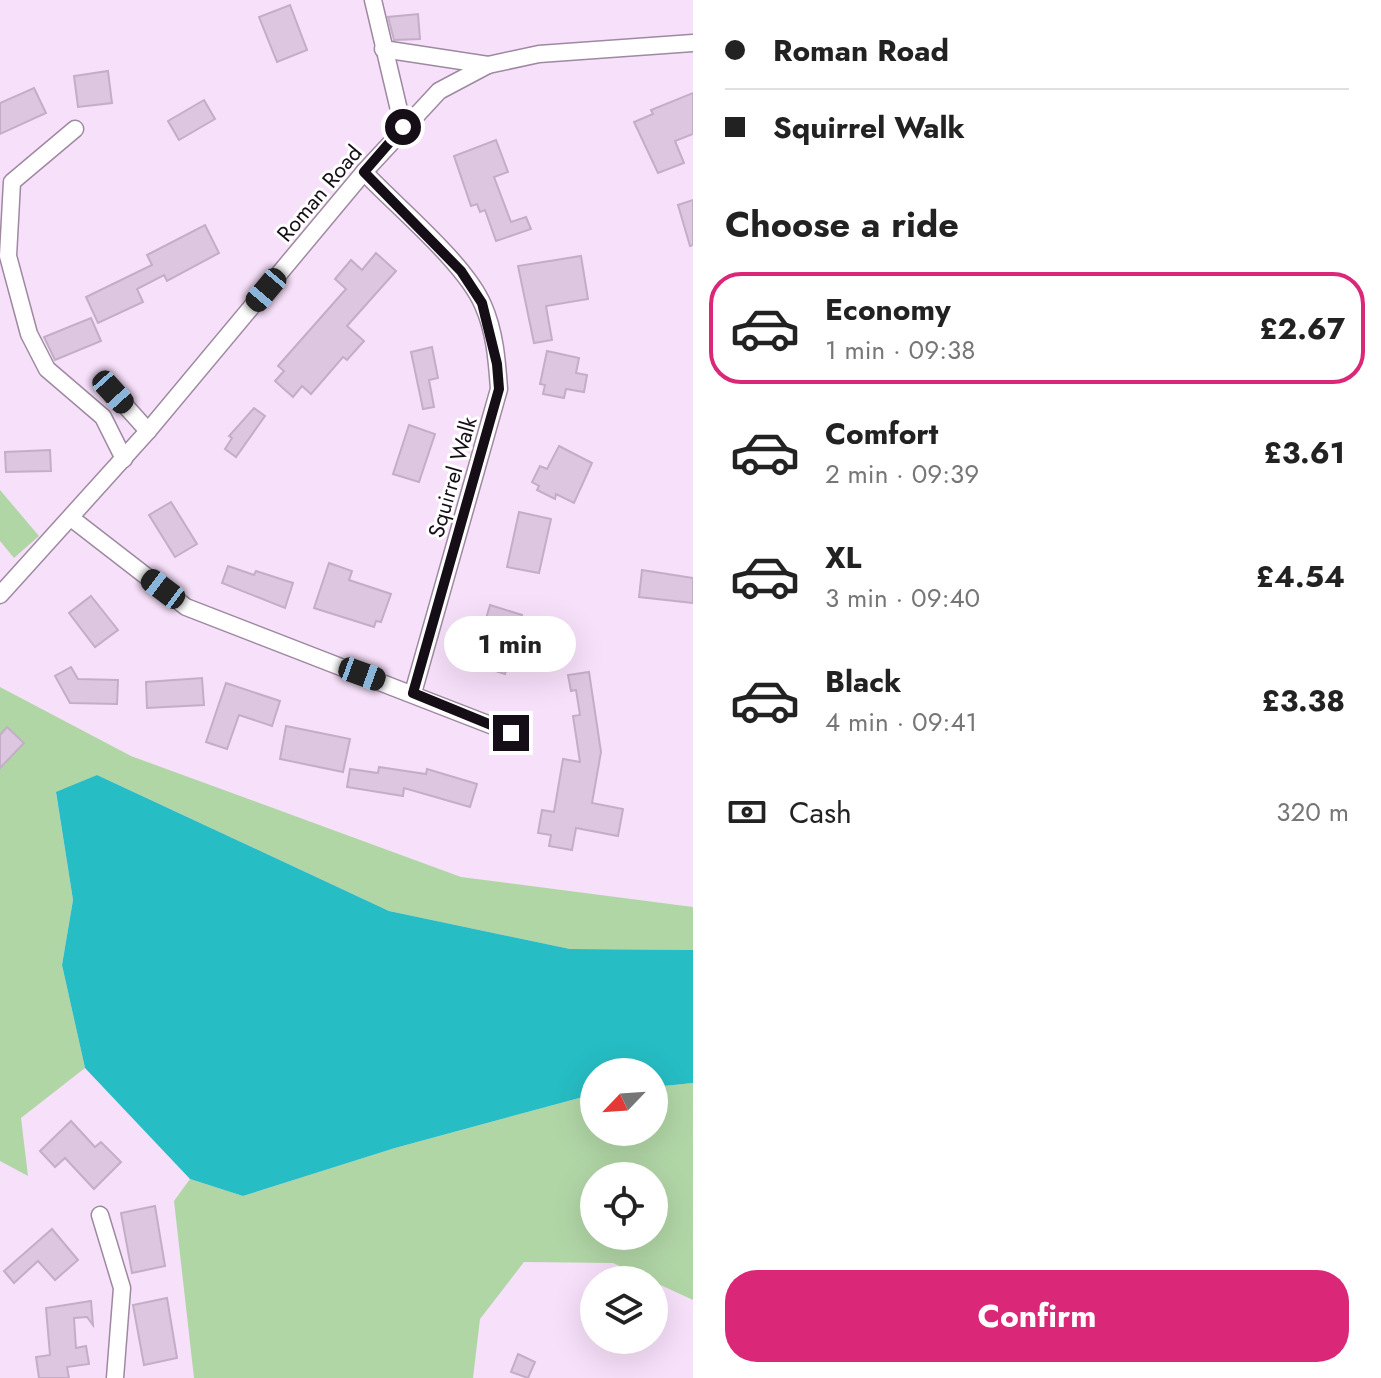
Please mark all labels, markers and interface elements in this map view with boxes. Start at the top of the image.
text: Roman Road [773,29,949,72]
text: Squirrel Walk [773,106,965,149]
route start [385,109,421,145]
street label: Roman Road [269,138,369,248]
text: Choose a ride [725,198,959,250]
car [241,264,291,316]
text: Economy [825,288,951,331]
icon: car [729,292,801,364]
text: £2.67 [1259,307,1345,350]
text: 1 min · 09:38 [825,331,975,369]
car [88,366,138,418]
street label: Squirrel Walk [419,412,485,541]
text: Comfort [825,412,938,455]
icon: car [729,416,801,488]
text: £3.61 [1263,431,1345,474]
text: 2 min · 09:39 [825,455,979,493]
text: XL [825,536,861,579]
icon: car [729,540,801,612]
text: £4.54 [1256,555,1345,598]
car [137,565,189,613]
text: 3 min · 09:40 [825,579,980,617]
callout: 1 min [445,617,577,673]
text: 1 min [478,625,542,663]
car [335,655,389,693]
text: Black [825,660,901,703]
icon: car [729,664,801,736]
text: £3.38 [1261,679,1345,722]
text: 4 min · 09:41 [825,703,977,741]
route end [493,715,529,751]
icon: cash [725,790,769,834]
text: Cash [789,791,852,834]
text: 320 m [1276,793,1349,831]
north arrow [580,1058,668,1146]
map controls [580,1058,668,1354]
button: locate [580,1162,668,1250]
button: layers [580,1266,668,1354]
button: Confirm [725,1270,1349,1362]

